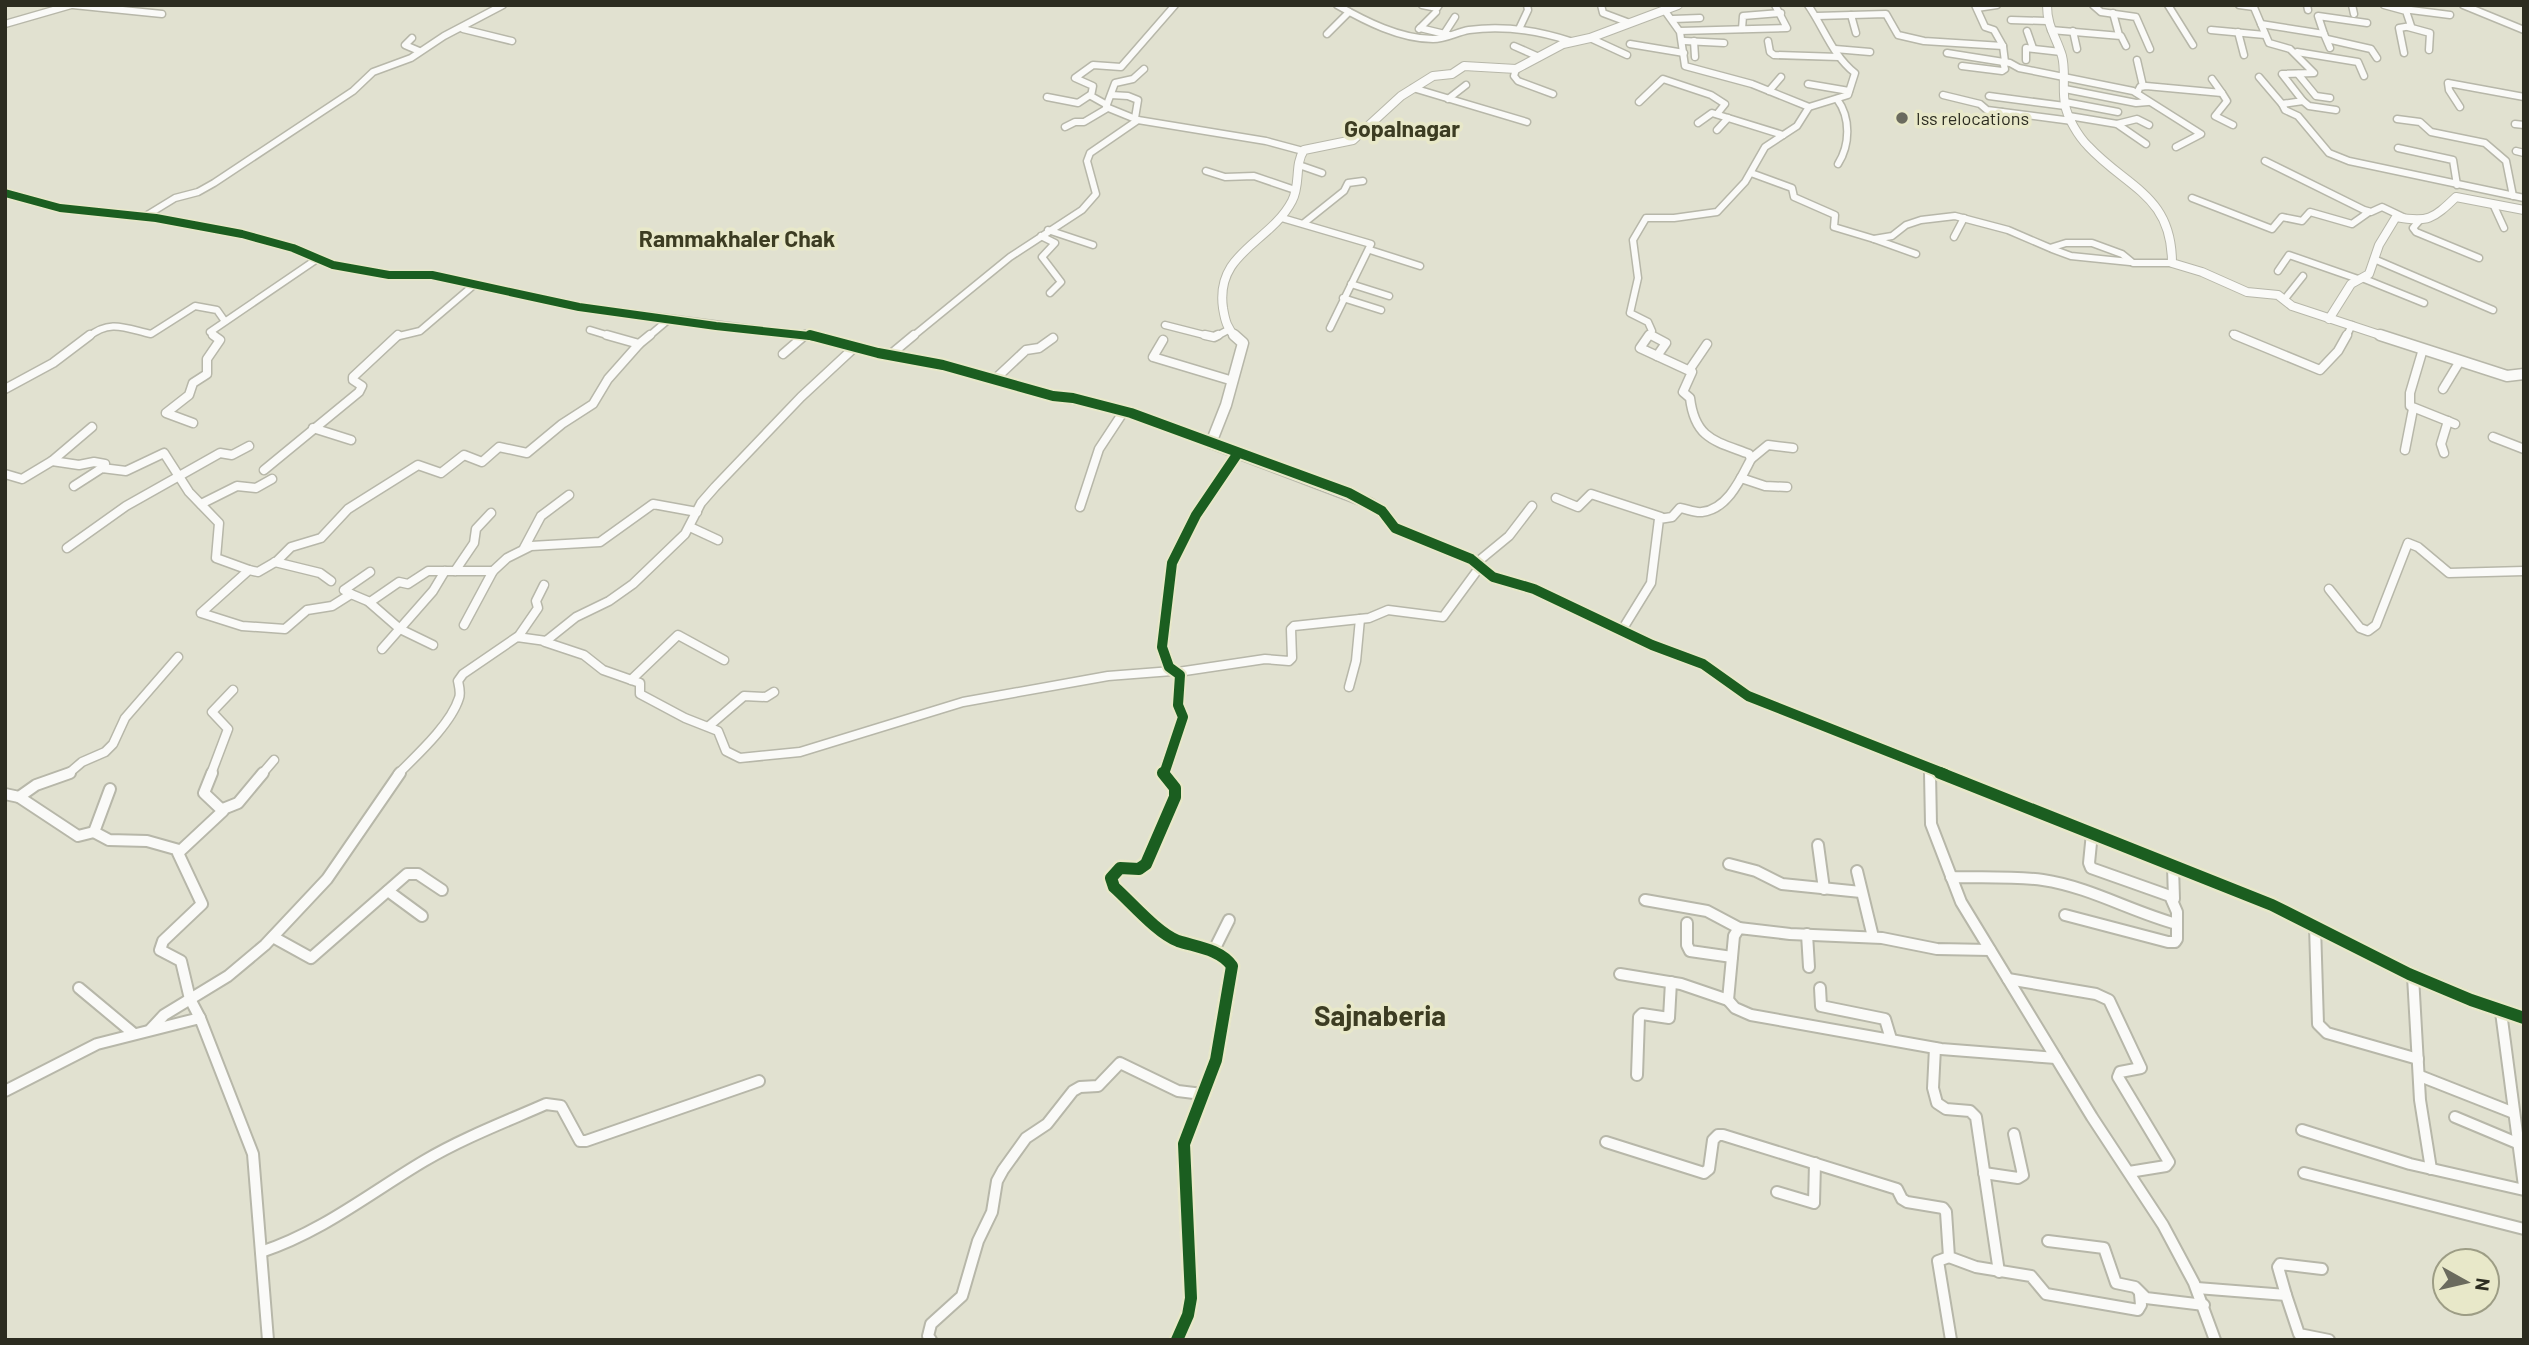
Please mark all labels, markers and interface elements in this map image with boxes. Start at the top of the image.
place label: Iss relocations [1916,107,2029,129]
marker: Iss relocations [1894,110,1910,126]
district label: Gopalnagar [1344,114,1460,142]
district label: Rammakhaler Chak [639,224,835,252]
district label: Sajnaberia [1314,998,1446,1032]
north arrow [2431,1247,2501,1317]
text: N [2471,1277,2496,1292]

